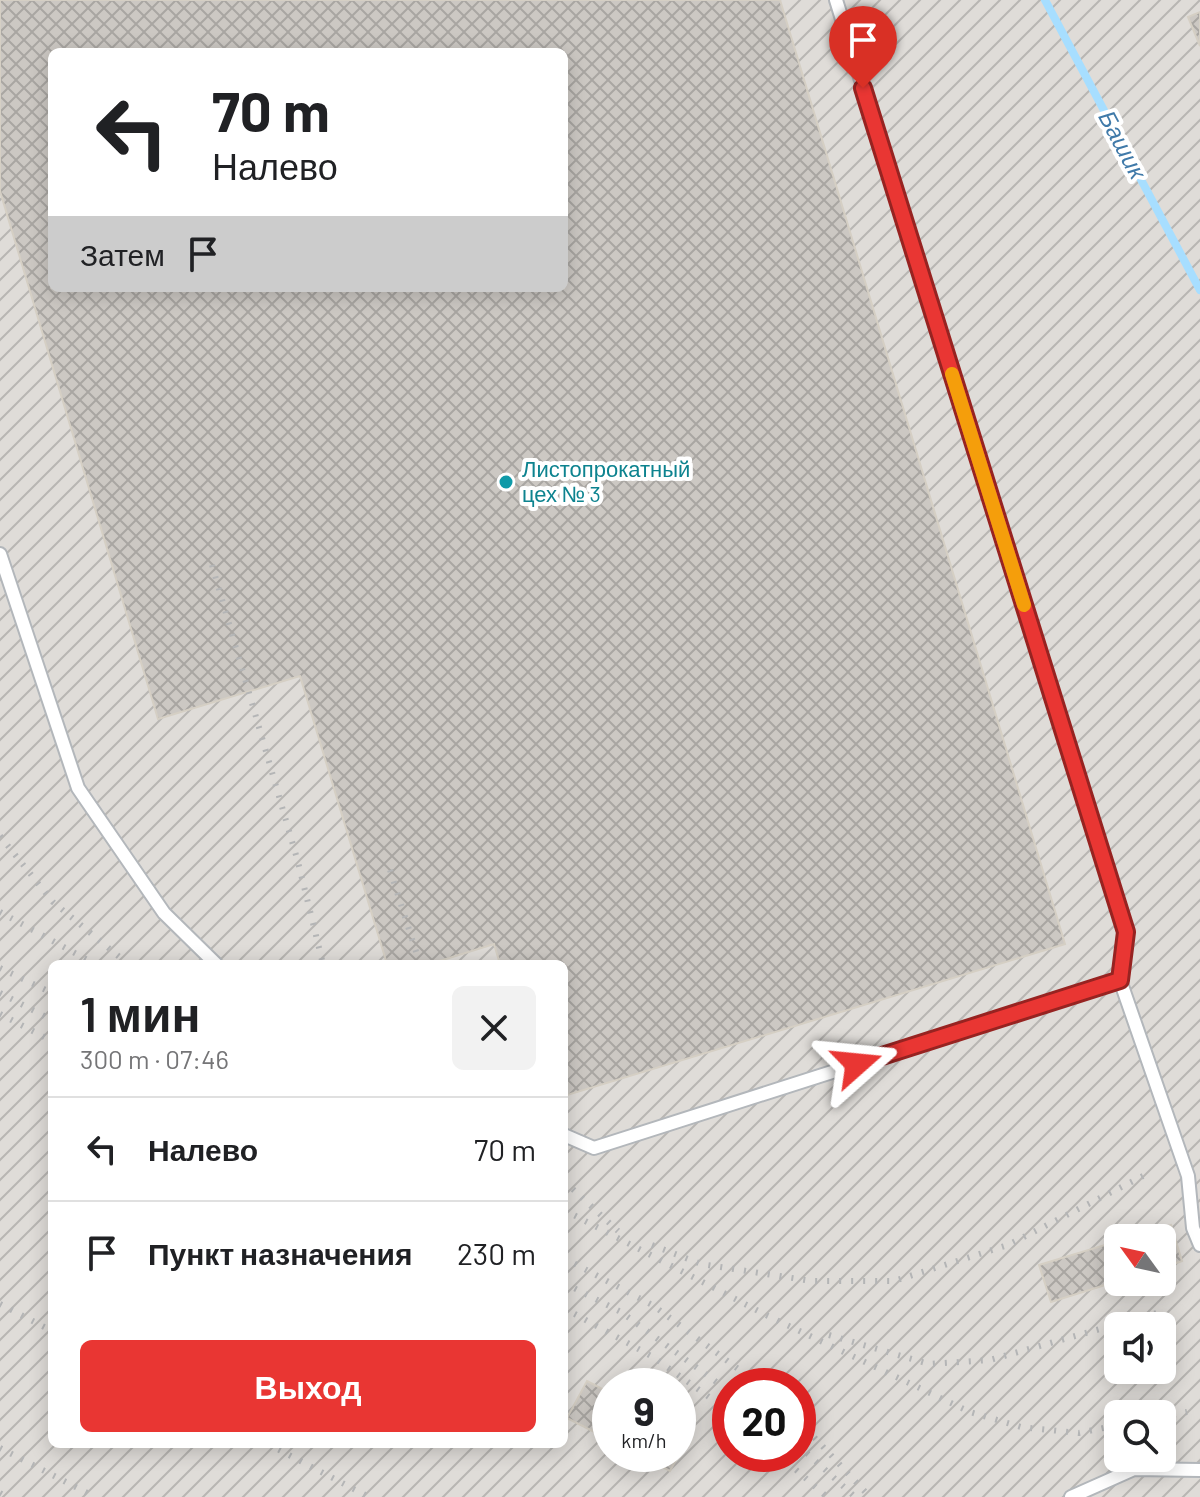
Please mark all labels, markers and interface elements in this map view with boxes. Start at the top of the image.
pin [829,6,897,88]
icon: arrive [841,18,885,62]
text: 70 m [212,76,330,143]
icon: left [80,80,184,184]
water label: Башик [1093,105,1154,185]
text: Налево [212,144,338,187]
icon: arrive [181,232,225,276]
text: Затем [80,236,165,272]
place label: Листопрокатный цех № 3 [522,455,690,507]
marker: Листопрокатный цех № 3 [497,473,515,491]
text: 1 мин [80,984,201,1042]
button: close [452,986,536,1070]
position arrow [815,1022,899,1106]
text: 300 m · 07:46 [80,1043,229,1074]
icon: left [80,1127,124,1171]
text: Налево [148,1131,258,1167]
text: 70 m [474,1131,536,1167]
north arrow [1104,1224,1176,1296]
map controls [1104,1224,1176,1472]
icon: arrive [80,1231,124,1275]
text: Пункт назначения [148,1235,412,1271]
text: 230 m [457,1235,536,1271]
button: sound [1104,1312,1176,1384]
button: Выход [80,1340,536,1432]
speed limit sign: 20 [712,1368,816,1472]
text: 9 [633,1386,655,1434]
button: search [1104,1400,1176,1472]
text: km/h [621,1428,667,1452]

